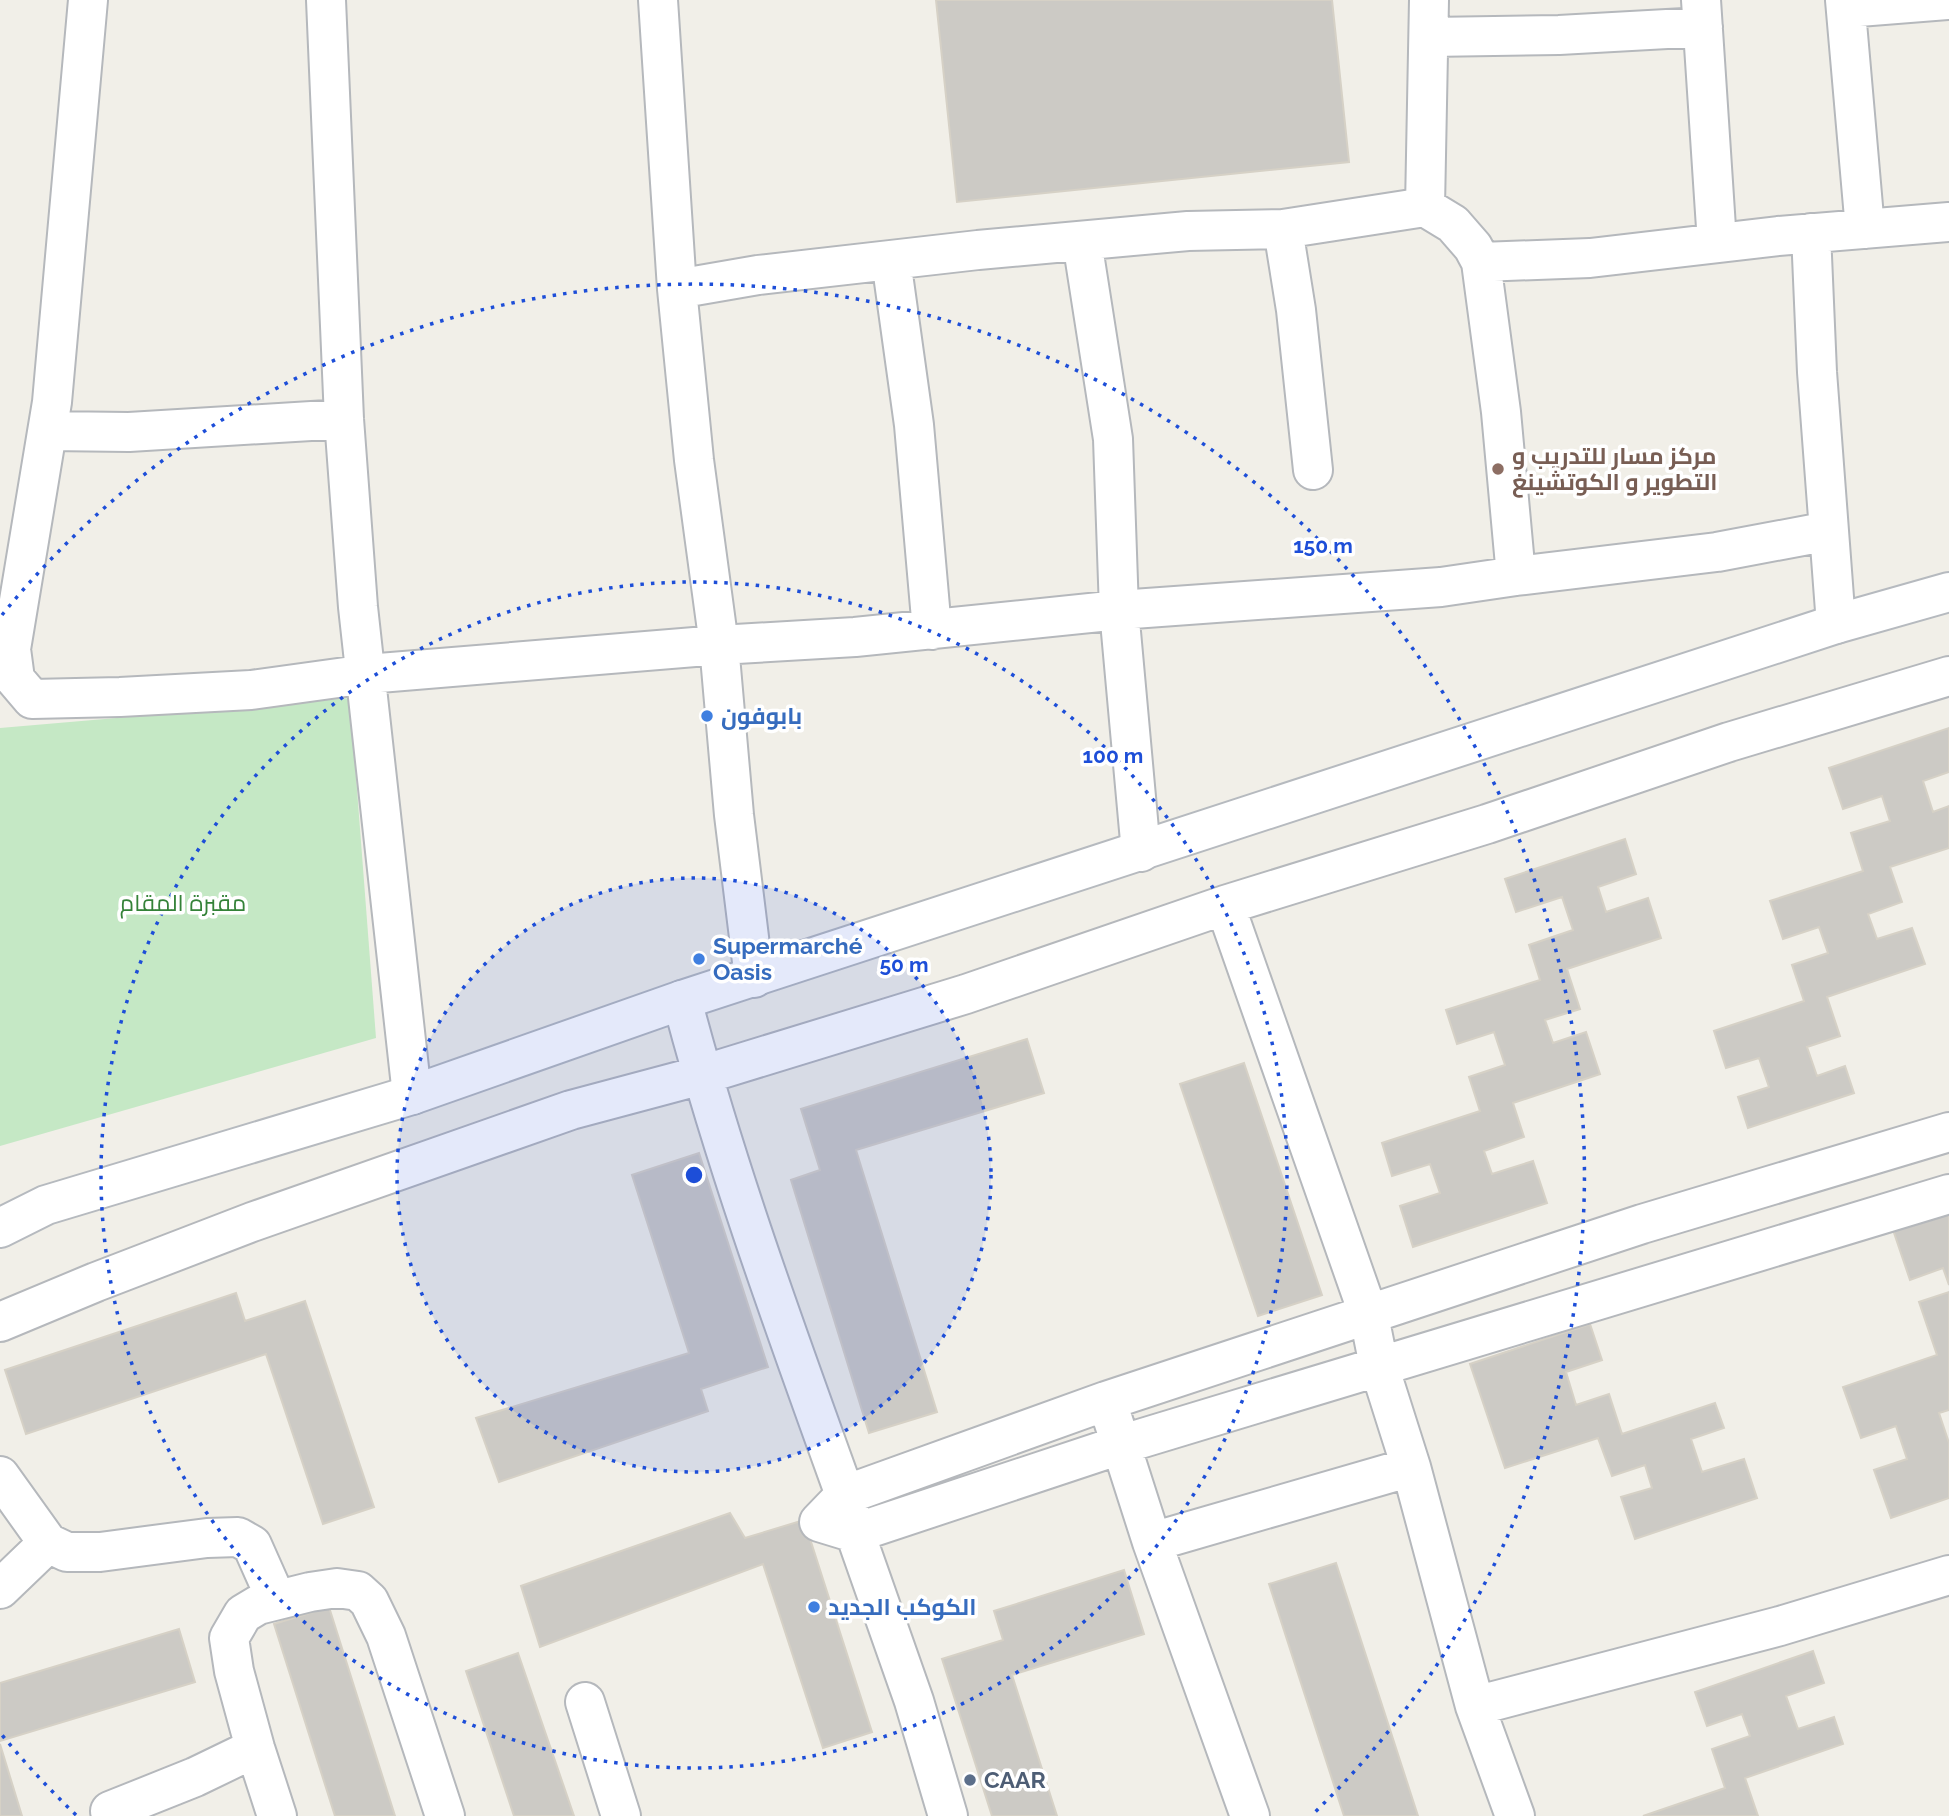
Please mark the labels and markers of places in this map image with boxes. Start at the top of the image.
place label: مركز مسار للتدريب و التطوير و الكوتشينغ [1512,442,1718,498]
marker: مركز مسار للتدريب و التطوير و الكوتشينغ [1490,461,1506,477]
place label: بابوفون [721,702,802,730]
marker: بابوفون [699,708,715,724]
place label: Supermarché Oasis [713,932,863,985]
marker: Supermarché Oasis [691,951,707,967]
centre of rings [682,1163,706,1187]
place label: الكوكب الجديد [828,1593,976,1621]
marker: الكوكب الجديد [806,1599,822,1615]
place label: CAAR [984,1766,1046,1793]
marker: CAAR [962,1772,978,1788]

